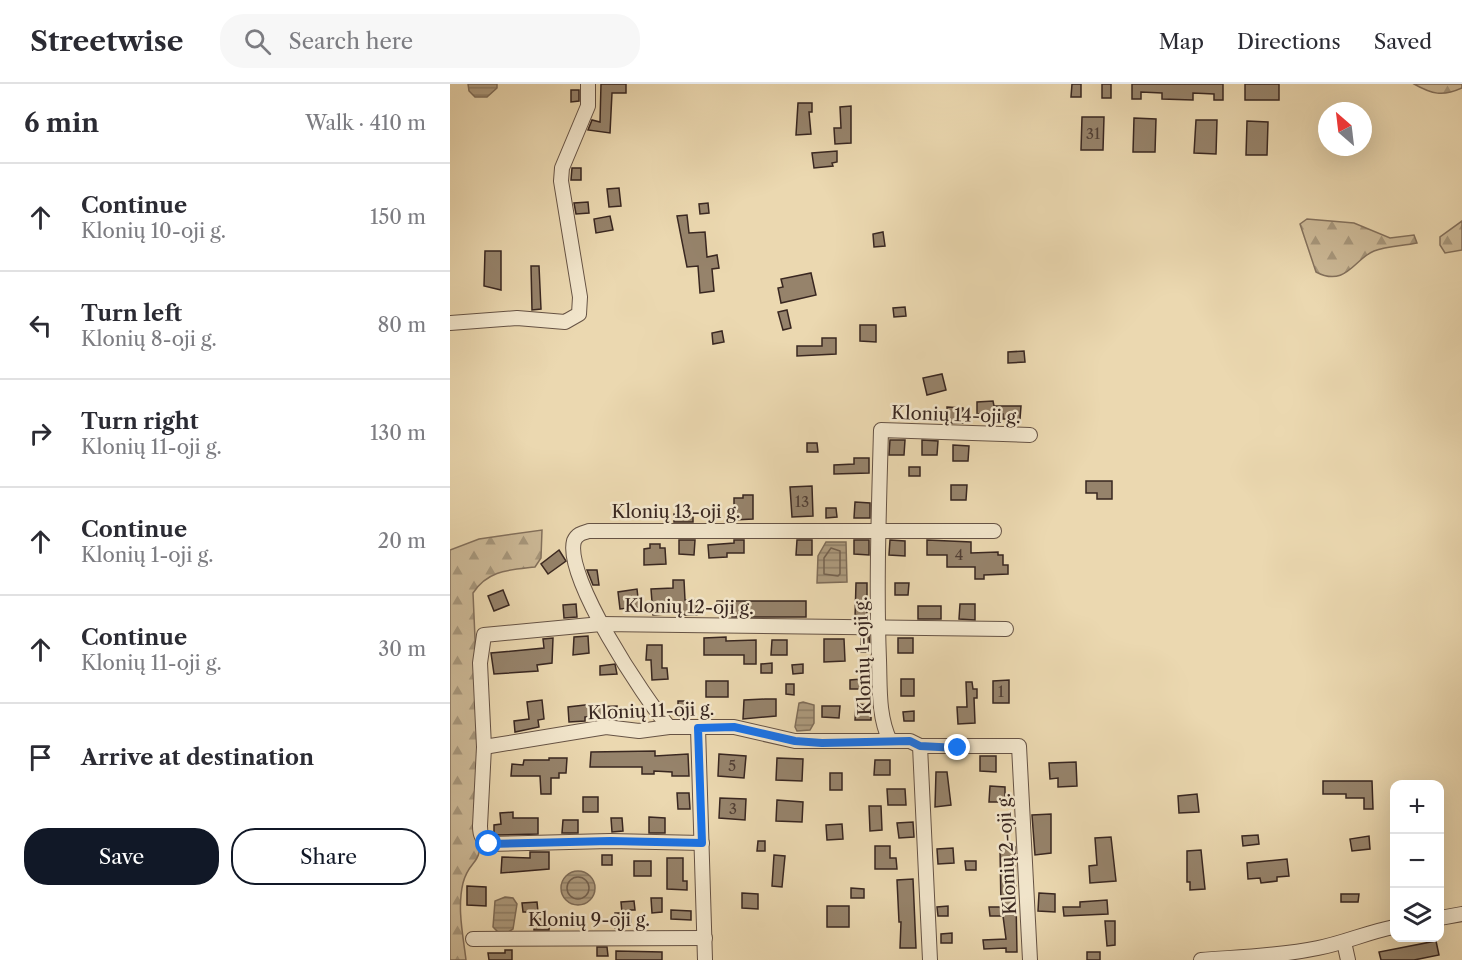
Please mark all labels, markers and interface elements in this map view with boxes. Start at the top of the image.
search box [220,14,640,68]
text: Streetwise [30,24,184,58]
icon: search [241,25,274,58]
text: Search here [289,28,413,55]
text: Map [1159,29,1204,54]
text: Directions [1237,29,1341,54]
text: Saved [1374,29,1432,54]
north arrow [1318,102,1372,156]
text: 6 min [24,107,99,139]
text: Walk · 410 m [305,111,426,135]
house number: 31 [1086,124,1101,143]
text: Continue [81,192,187,219]
icon: ahead [24,201,57,234]
text: 150 m [370,205,426,229]
text: Klonių 10-oji g. [81,219,226,243]
text: Turn left [81,300,182,327]
icon: left [24,309,57,342]
text: 80 m [378,313,426,337]
text: Klonių 8-oji g. [81,327,217,351]
street label: Klonių 14-oji g. [891,402,1021,428]
text: Turn right [81,408,199,435]
icon: right [24,417,57,450]
text: 130 m [370,421,426,445]
text: Klonių 11-oji g. [81,435,222,459]
house number: 13 [795,492,809,511]
street label: Klonių 13-oji g. [611,501,741,523]
text: Continue [81,516,187,543]
icon: ahead [24,525,57,558]
text: 20 m [378,529,426,553]
text: Klonių 1-oji g. [81,543,213,567]
house number: 4 [955,545,963,564]
street label: Klonių 12-oji g. [624,595,754,619]
street label: Klonių 1-oji g. [850,596,876,716]
text: Continue [81,624,187,651]
icon: ahead [24,633,57,666]
text: 30 m [378,637,426,661]
text: Klonių 11-oji g. [81,651,222,675]
house number: 1 [998,682,1005,701]
street label: Klonių 11-oji g. [587,698,715,724]
route end [944,734,970,760]
icon: arrive [24,741,57,774]
text: Arrive at destination [81,744,314,771]
house number: 5 [728,756,736,775]
map controls [1390,780,1444,942]
button: + [1390,780,1444,834]
street label: Klonių 2-oji g. [993,793,1021,915]
house number: 3 [729,799,737,818]
button: Save [24,828,219,885]
button: Share [231,828,426,885]
route start [475,830,501,856]
button: − [1390,834,1444,888]
button: layers [1390,888,1444,942]
street label: Klonių 9-oji g. [528,909,650,931]

